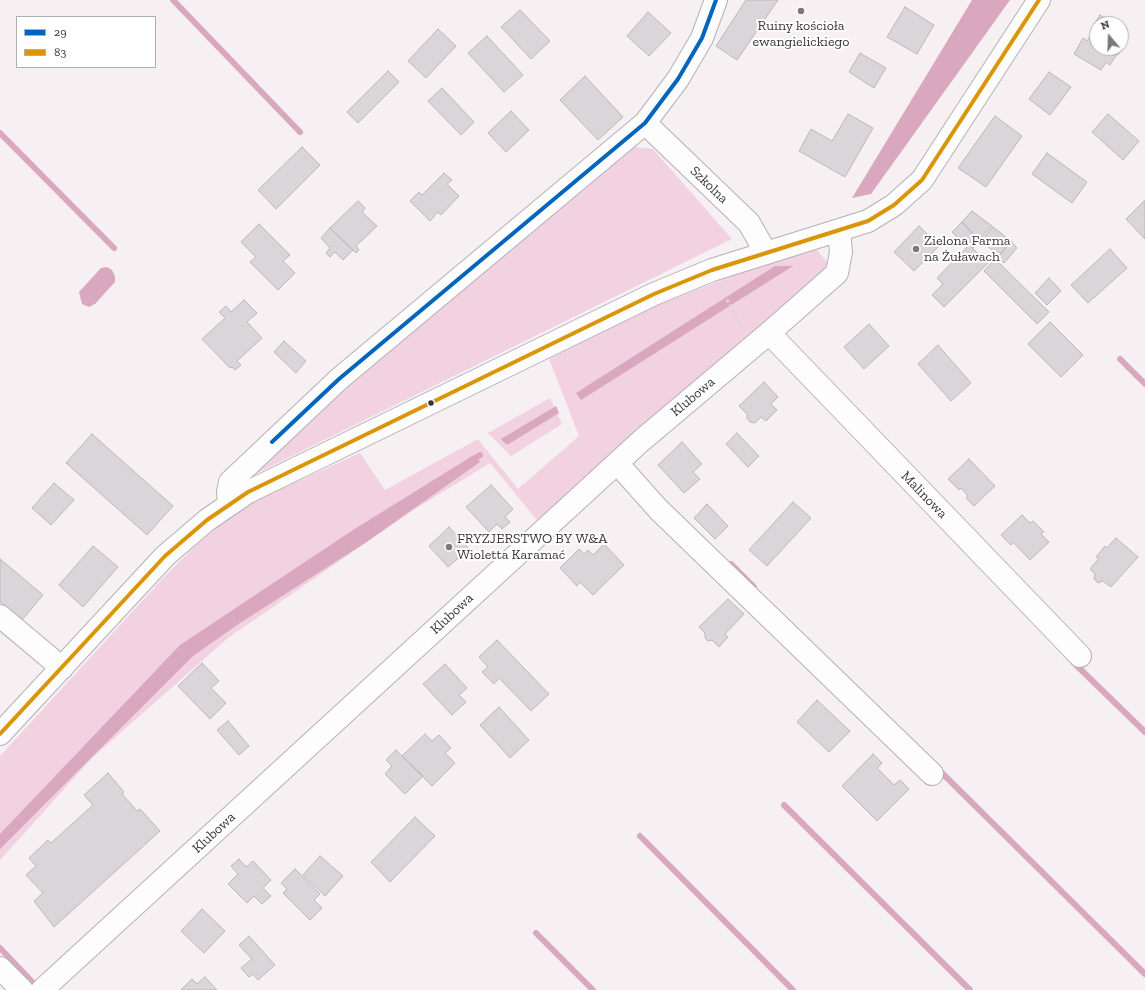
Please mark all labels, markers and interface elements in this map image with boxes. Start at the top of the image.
marker: Ruiny kościoła ewangielickiego [796,6,806,16]
legend [16,16,156,68]
north arrow [1089,16,1129,56]
place label: Ruiny kościoła ewangielickiego [753,18,849,50]
text: N [1099,18,1111,33]
text: 29 [54,25,67,39]
text: 83 [54,45,66,59]
street label: Szkolna [686,163,732,207]
place label: Zielona Farma na Żuławach [924,233,1011,266]
marker: Zielona Farma na Żuławach [911,244,921,254]
street label: Klubowa [667,374,719,420]
unlabelled marker [426,398,436,408]
street label: Malinowa [897,468,951,522]
place label: FRYZJERSTWO BY W&A Wioletta Karamać [457,531,607,564]
marker: FRYZJERSTWO BY W&A Wioletta Karamać [444,542,454,552]
street label: Klubowa [427,590,477,638]
street label: Klubowa [189,809,239,857]

